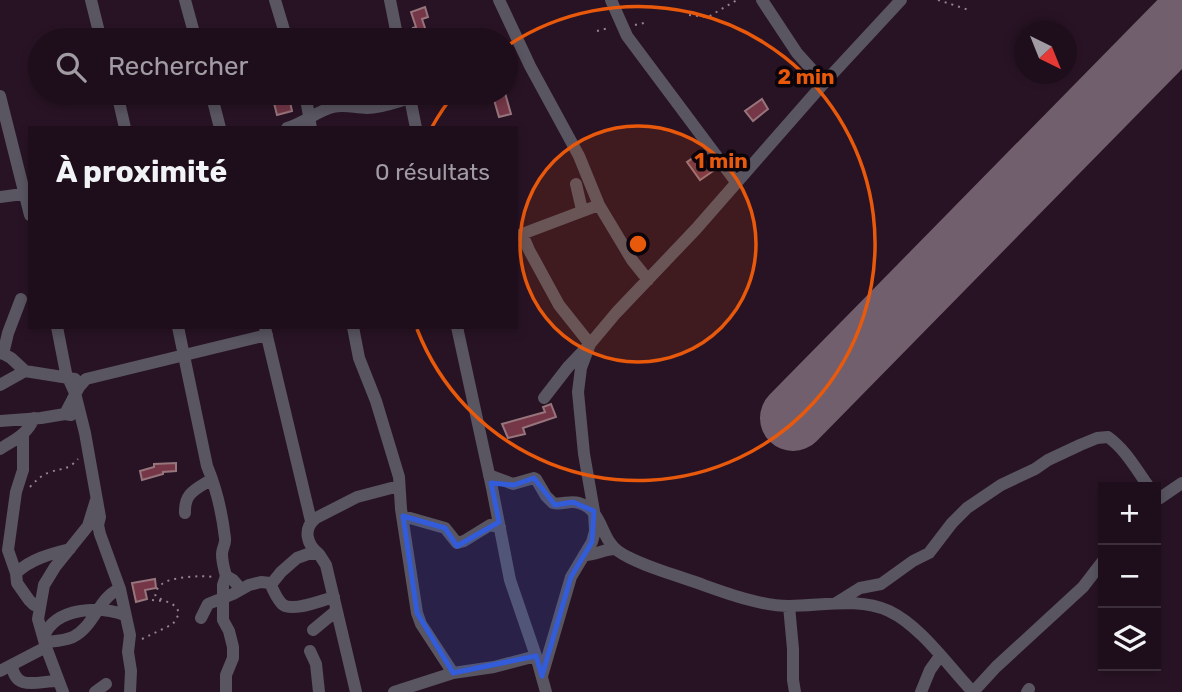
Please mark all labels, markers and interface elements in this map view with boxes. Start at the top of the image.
north arrow [1014,21,1077,84]
search box [28,28,518,105]
icon: search [52,48,90,86]
text: Rechercher [108,51,248,82]
text: 2 min [778,64,834,89]
text: 1 min [694,148,748,173]
text: À proximité [56,154,227,190]
text: 0 résultats [375,158,490,186]
centre of rings [626,232,650,256]
map controls [1098,482,1161,671]
button: + [1098,482,1161,545]
button: − [1098,545,1161,608]
button: layers [1098,608,1161,671]

